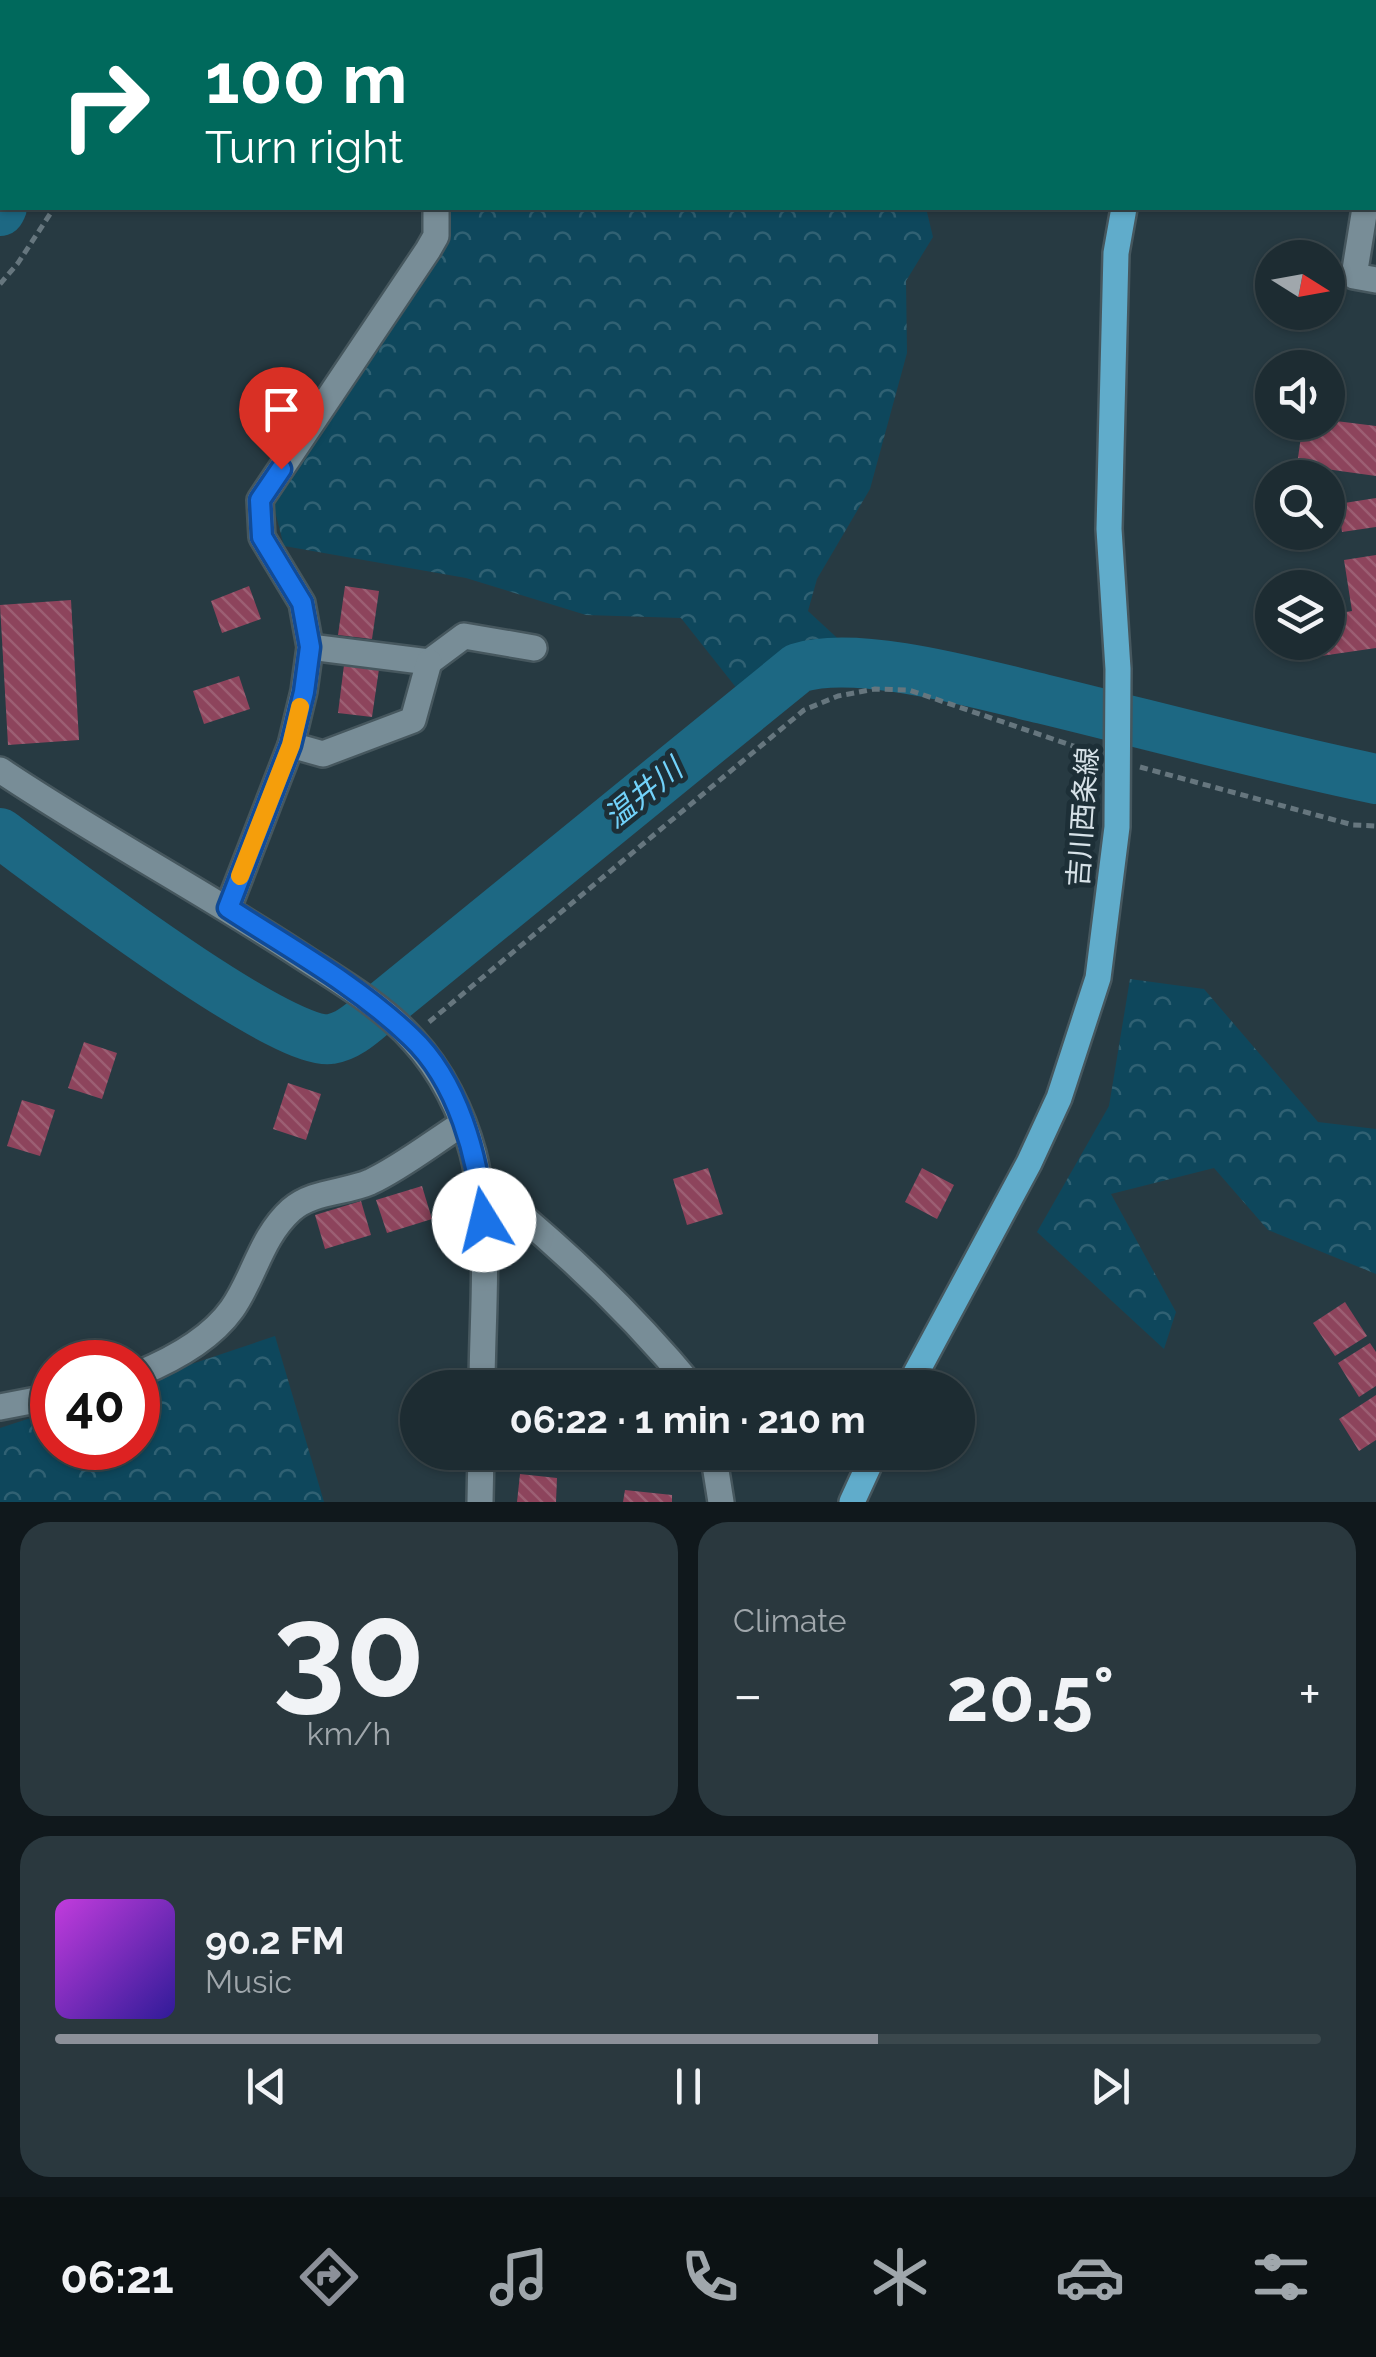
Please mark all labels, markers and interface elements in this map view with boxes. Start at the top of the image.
text: 100 m [205,37,408,119]
icon: right [40,40,170,170]
text: Turn right [205,121,403,174]
north arrow [1255,240,1345,330]
map controls [1255,240,1345,660]
button: sound [1255,350,1345,440]
pin [239,367,324,470]
icon: arrive [254,382,309,437]
button: search [1255,460,1345,550]
button: layers [1255,570,1345,660]
street label: 吉川西条線 [1062,746,1104,888]
water label: 温井川 [597,749,691,835]
position arrow [432,1168,536,1272]
speed limit sign: 40 [30,1340,160,1470]
text: 06:22 · 1 min · 210 m [509,1397,866,1442]
text: 30 [273,1574,425,1726]
text: Climate [733,1602,847,1639]
text: 20.5° [946,1650,1114,1739]
text: − [733,1662,763,1727]
text: + [1298,1662,1321,1727]
text: km/h [307,1715,391,1752]
text: 90.2 FM [205,1918,345,1963]
text: Music [205,1963,292,2000]
icon: previous [239,2059,294,2114]
icon: pause [661,2059,716,2114]
icon: next [1083,2059,1138,2114]
icon: directions [294,2242,364,2312]
icon: music [484,2242,554,2312]
icon: phone [675,2242,745,2312]
icon: climate [865,2242,935,2312]
icon: car [1055,2242,1125,2312]
icon: filters [1246,2242,1316,2312]
text: 06:21 [60,2251,174,2304]

